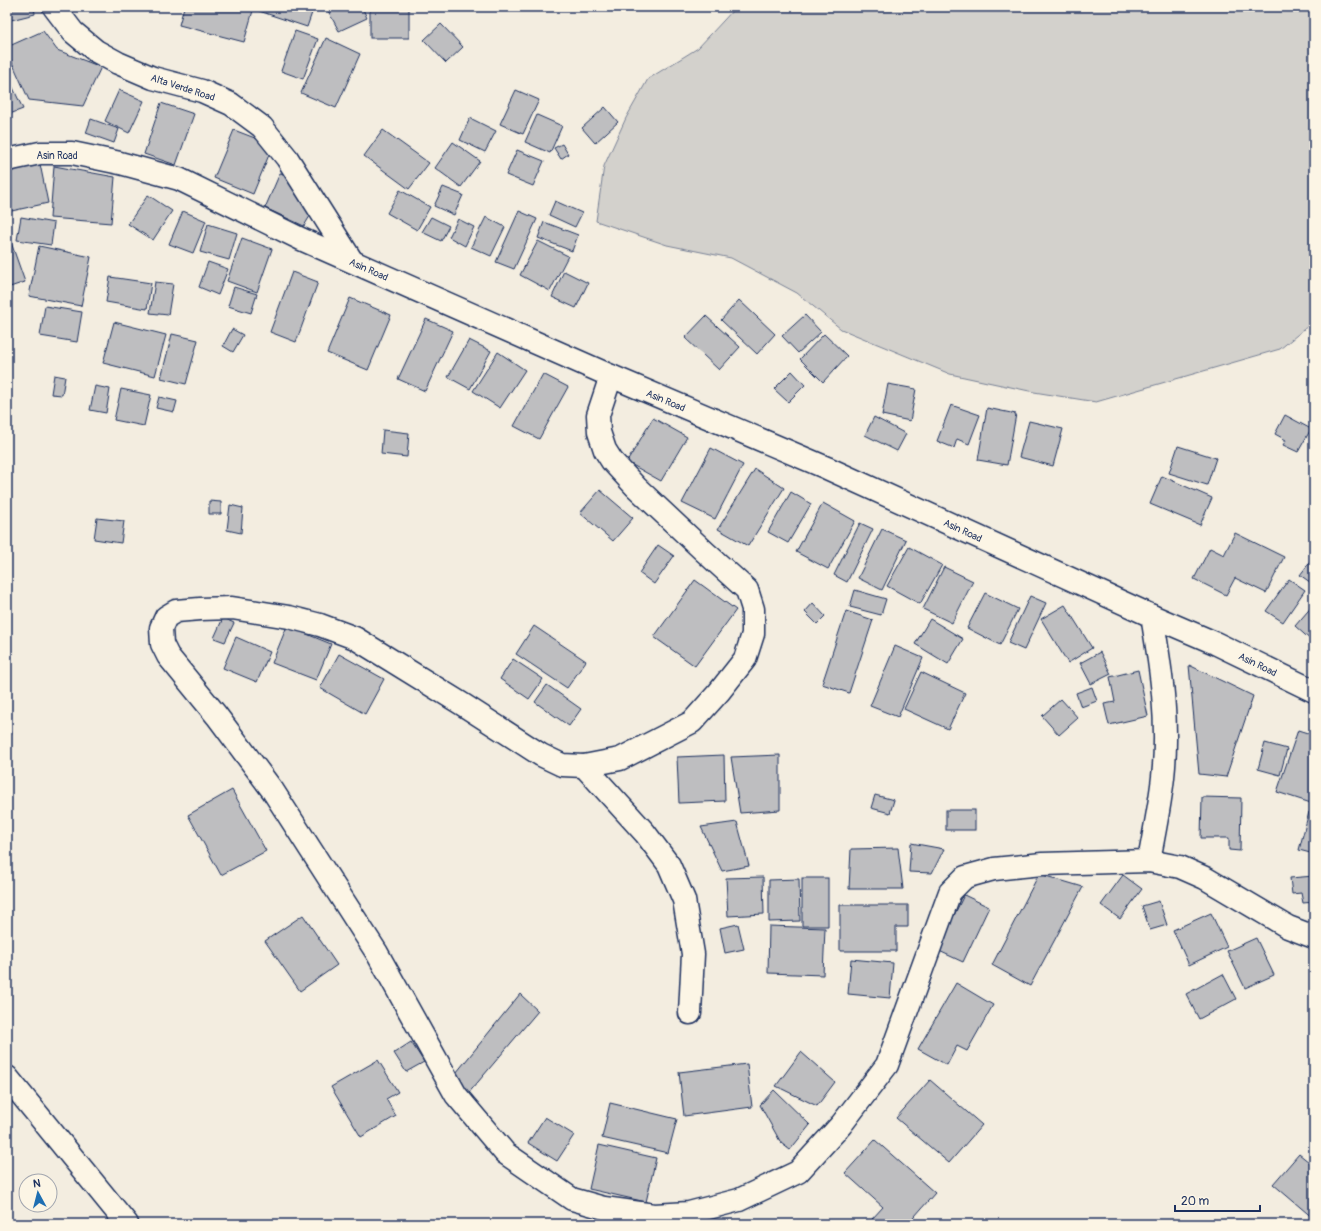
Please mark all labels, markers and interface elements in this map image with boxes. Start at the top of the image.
street label: Alta Verde Road [149,72,216,104]
street label: Asin Road [36,150,78,162]
street label: Asin Road [347,256,390,284]
street label: Asin Road [644,387,687,415]
street label: Asin Road [941,517,984,545]
street label: Asin Road [1236,650,1279,679]
north arrow [18,1173,58,1213]
text: N [32,1177,42,1190]
scale bar [1175,1187,1260,1213]
text: 20 m [1181,1194,1210,1209]

